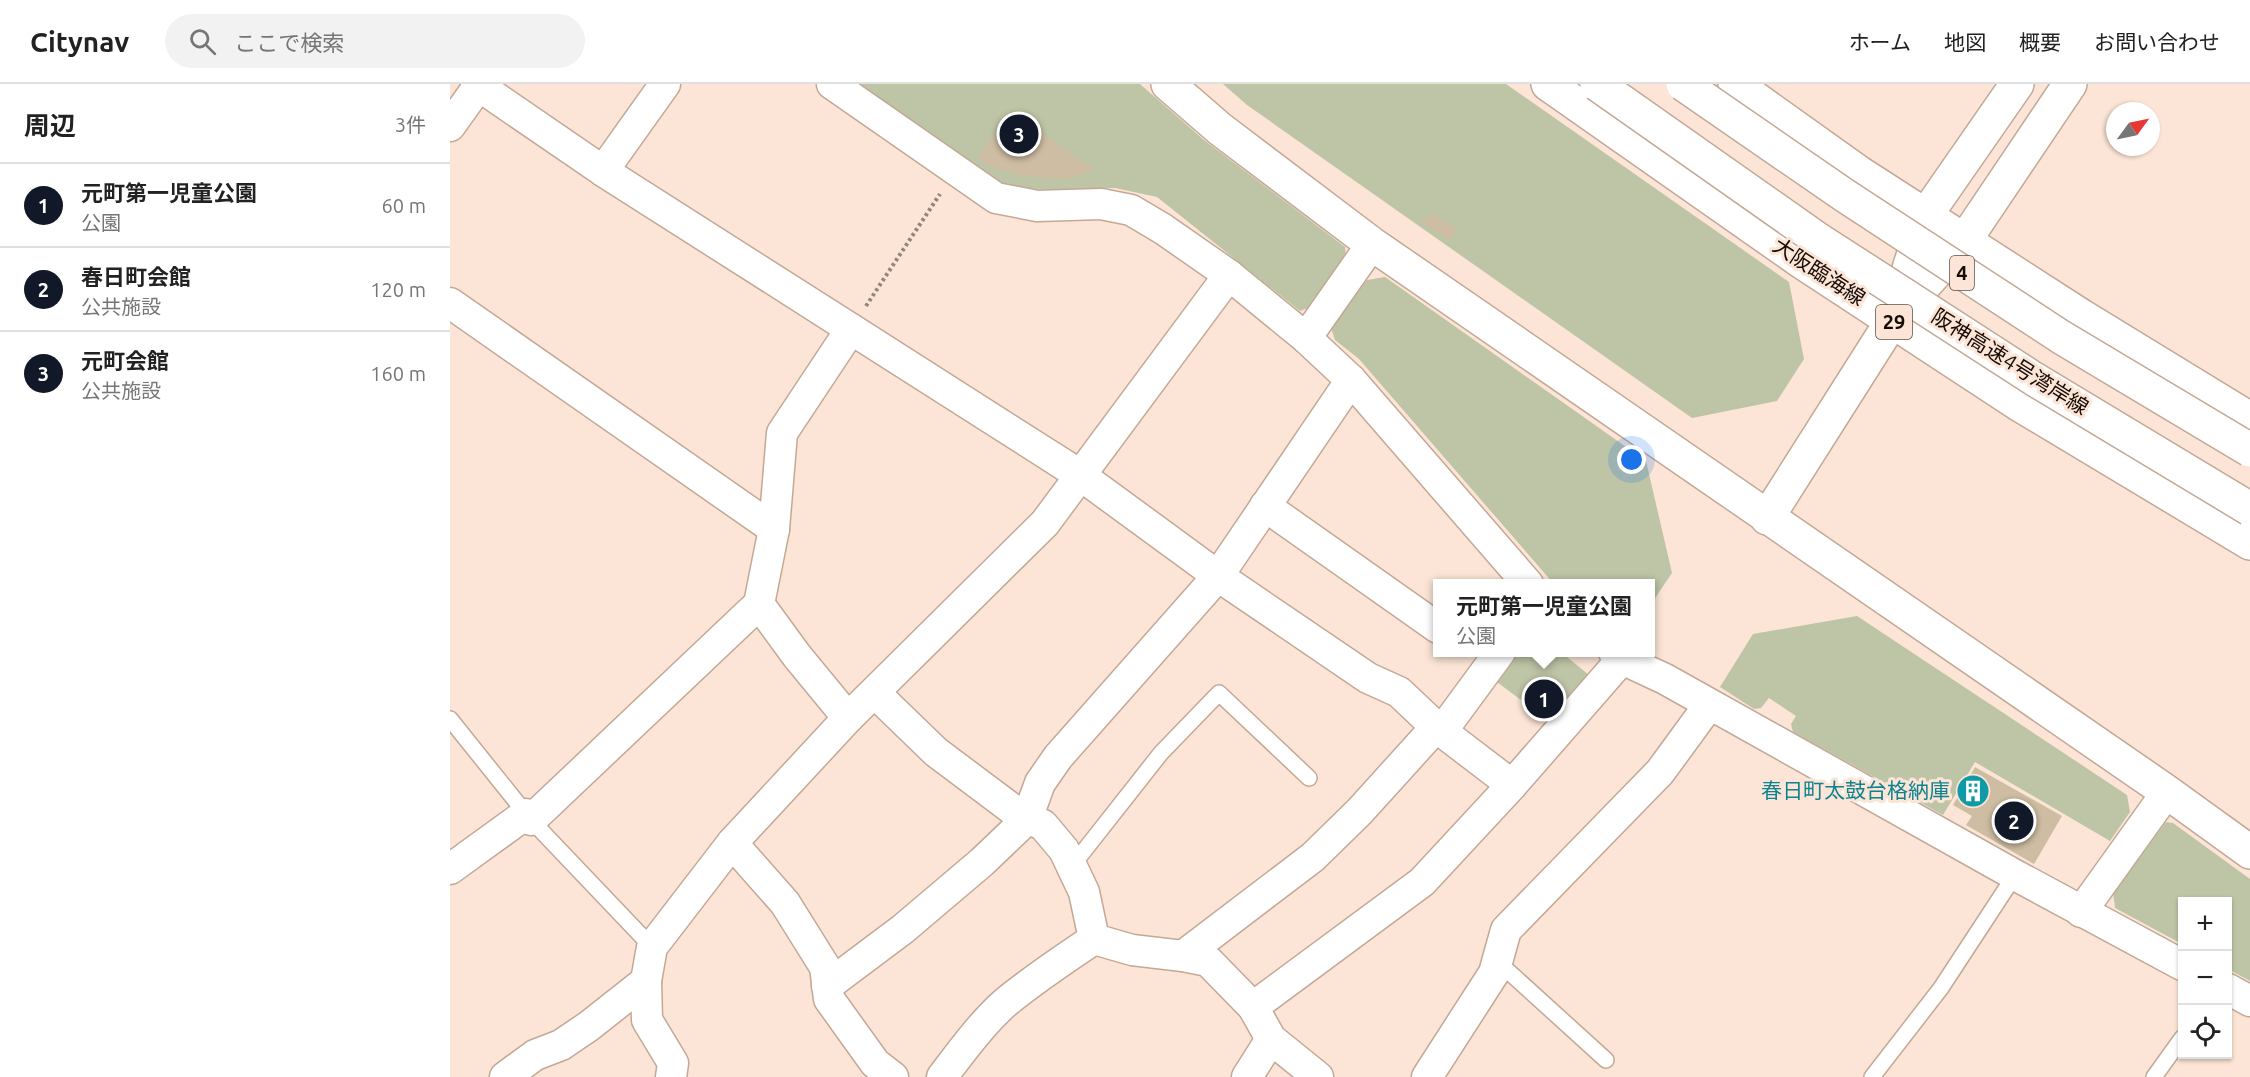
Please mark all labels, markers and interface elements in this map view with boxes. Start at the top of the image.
search box [165,14,585,68]
icon: search [186,25,219,58]
text: Citynav [30,26,129,57]
text: ここで検索 [234,30,344,55]
text: ホーム [1849,30,1911,54]
text: 地図 [1944,30,1986,54]
text: 概要 [2019,30,2061,54]
text: お問い合わせ [2094,30,2220,54]
north arrow [2106,102,2160,156]
text: 周辺 [24,111,76,140]
pin: 3 [1000,112,1038,156]
text: 3件 [395,113,426,136]
text: 元町第一児童公園 [81,180,257,205]
text: 1 [38,194,49,217]
text: 60 m [382,194,426,217]
text: 公園 [81,211,121,234]
street label: 大阪臨海線 [1769,233,1870,310]
road number: 4 [1950,256,1974,290]
text: 春日町会館 [81,264,191,289]
text: 2 [38,278,49,301]
text: 120 m [370,278,426,301]
text: 公共施設 [81,295,161,318]
street label: 阪神高速4号湾岸線 [1928,303,2093,419]
road number: 29 [1876,305,1912,339]
text: 元町会館 [81,348,169,373]
text: 3 [38,362,49,385]
text: 160 m [370,362,426,385]
text: 公共施設 [81,379,161,402]
your location [1617,445,1646,474]
popup [1433,579,1655,657]
text: 元町第一児童公園 [1456,593,1632,618]
text: 公園 [1456,624,1496,647]
pin: 1 [1524,676,1564,722]
building icon: 春日町太鼓台格納庫 [1955,773,1991,809]
place label: 春日町太鼓台格納庫 [1761,778,1950,802]
pin: 2 [1994,798,2034,844]
map controls [2178,897,2232,1059]
button: + [2178,897,2232,951]
button: − [2178,951,2232,1005]
button: locate [2178,1005,2232,1059]

